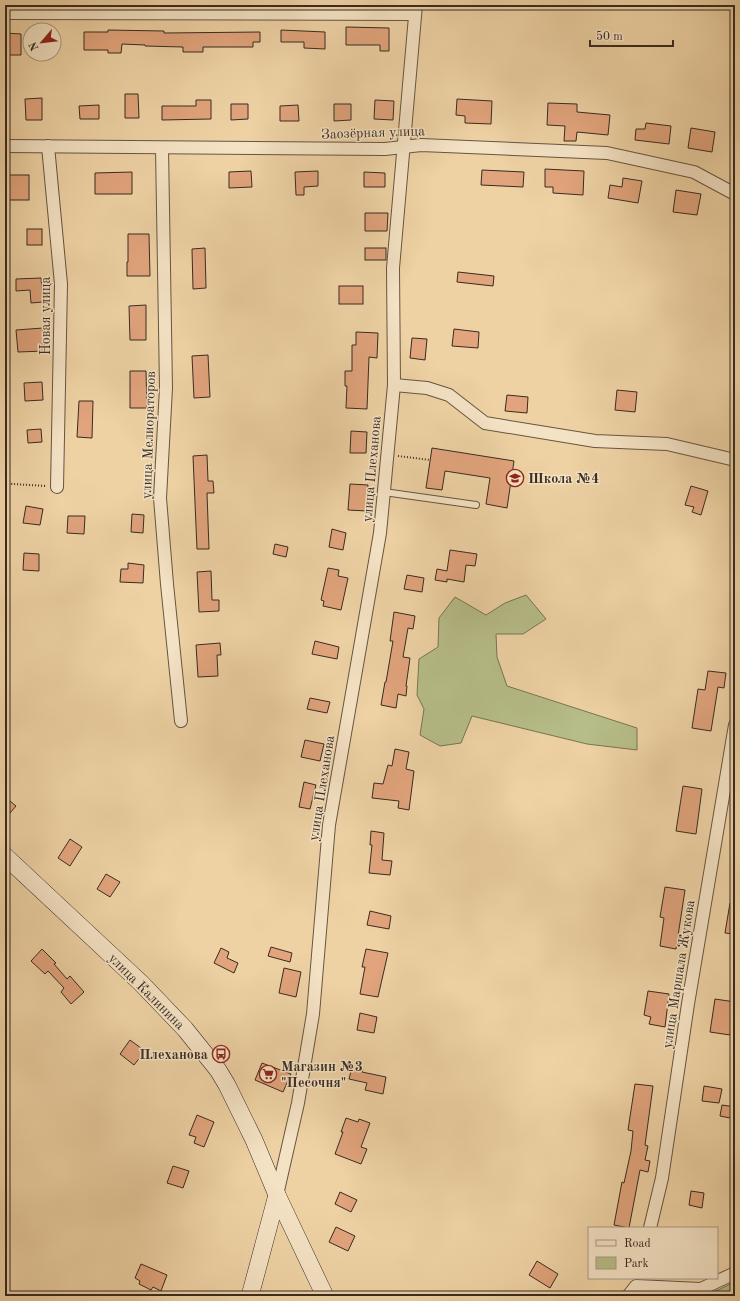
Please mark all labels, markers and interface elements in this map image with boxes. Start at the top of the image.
north arrow [22,22,62,62]
scale bar [590,22,673,48]
text: 50 m [596,30,623,43]
text: N [27,39,41,52]
street label: Заозёрная улица [321,124,425,142]
street label: Новая улица [39,277,53,355]
street label: улица Мелиораторов [140,371,158,499]
street label: улица Плеханова [360,415,384,523]
school or university icon: Школа №4 [505,468,525,488]
place label: Школа №4 [528,472,599,486]
street label: улица Плеханова [307,734,337,842]
street label: улица Маршала Жукова [660,899,698,1049]
street label: улица Калинина [106,951,187,1032]
bus stop icon: Плеханова [211,1044,231,1064]
place label: Плеханова [139,1048,208,1062]
place label: Магазин №3 "Песочня" [281,1060,363,1090]
supermarket icon: Магазин №3 "Песочня" [258,1064,278,1084]
legend [588,1227,718,1279]
text: Road [624,1238,651,1250]
text: Park [624,1258,649,1270]

